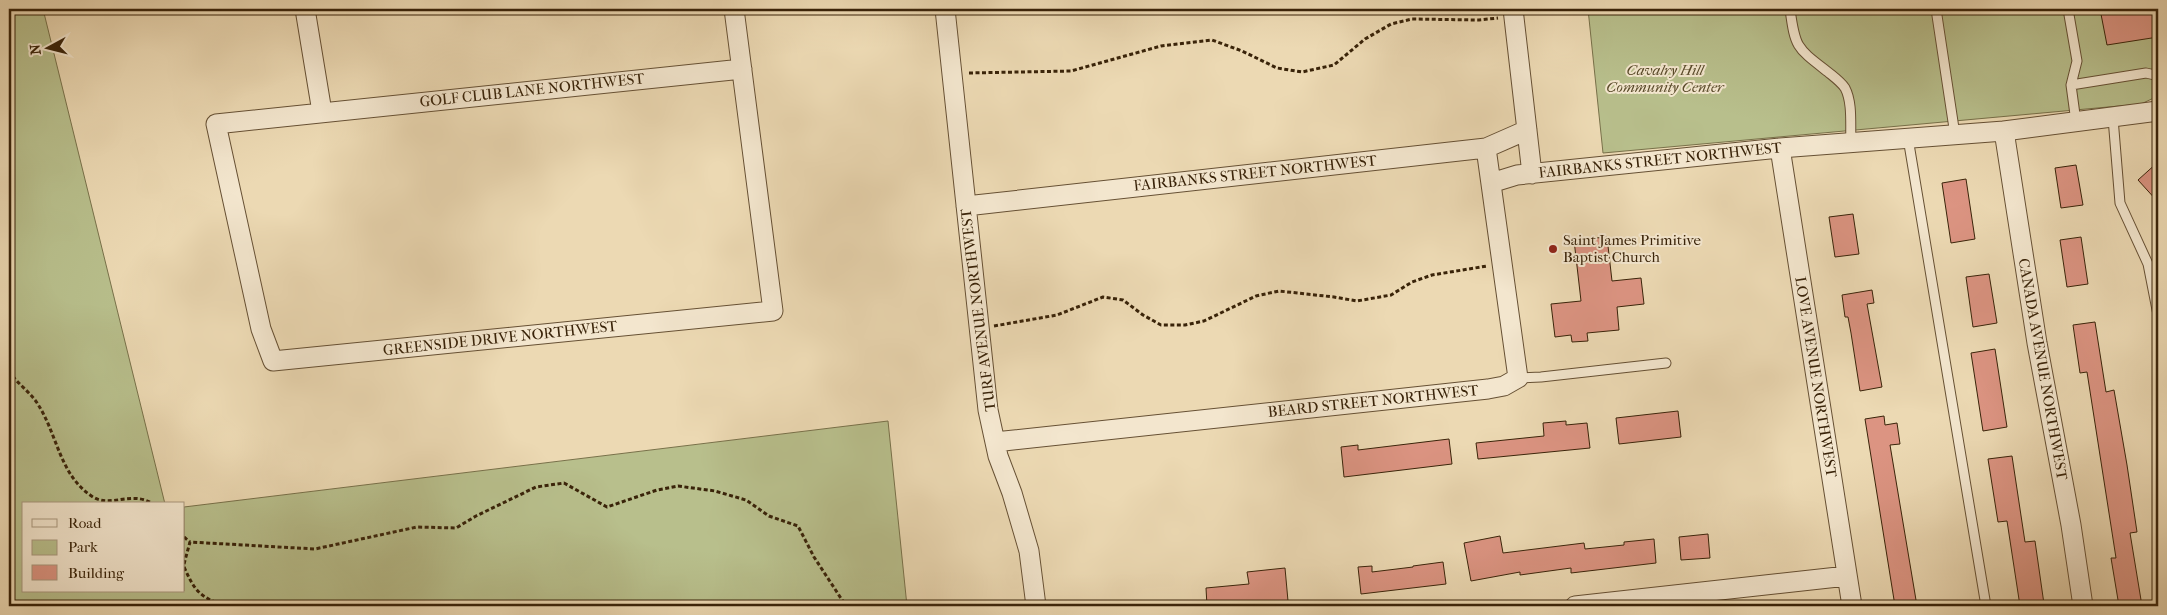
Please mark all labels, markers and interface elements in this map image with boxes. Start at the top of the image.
north arrow [22,22,72,72]
text: N [26,43,45,56]
park label: Cavalry Hill Community Center [1606,61,1725,96]
street label: GOLF CLUB LANE NORTHWEST [419,69,646,111]
street label: FAIRBANKS STREET NORTHWEST [1538,138,1783,182]
street label: FAIRBANKS STREET NORTHWEST [1133,151,1378,195]
street label: TURF AVENUE NORTHWEST [957,207,999,412]
place label: Saint James Primitive Baptist Church [1563,231,1702,266]
marker: Saint James Primitive Baptist Church [1547,243,1559,255]
street label: CANADA AVENUE NORTHWEST [2015,257,2072,482]
street label: LOVE AVENUE NORTHWEST [1791,275,1841,479]
street label: GREENSIDE DRIVE NORTHWEST [382,317,619,359]
street label: BEARD STREET NORTHWEST [1267,381,1480,421]
legend [22,502,185,592]
text: Road [68,514,102,532]
text: Park [68,538,98,556]
text: Building [68,564,125,582]

